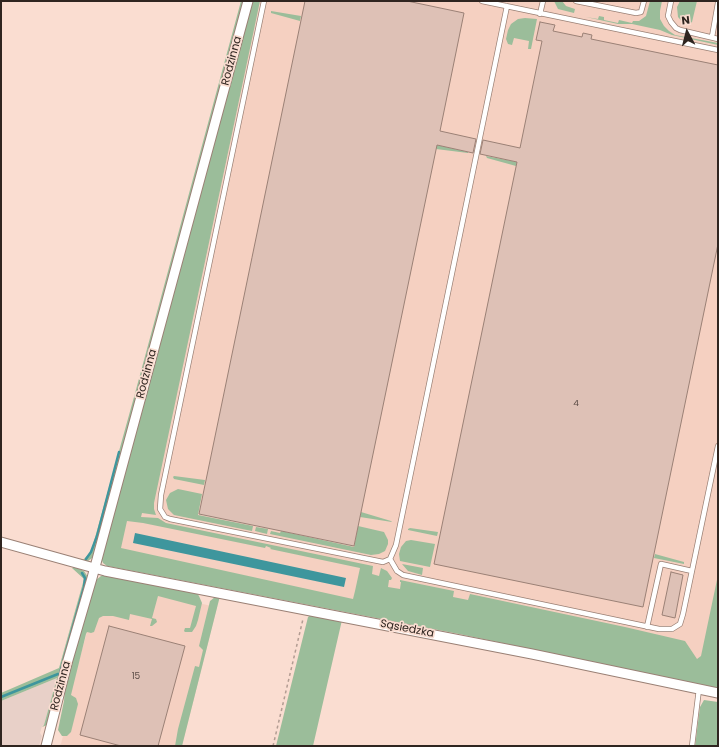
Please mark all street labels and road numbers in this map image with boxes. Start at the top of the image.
street label: Rodzinna [219,35,245,87]
street label: Rodzinna [134,348,160,400]
street label: Sąsiedzka [379,617,435,641]
street label: Rodzinna [48,660,74,712]

